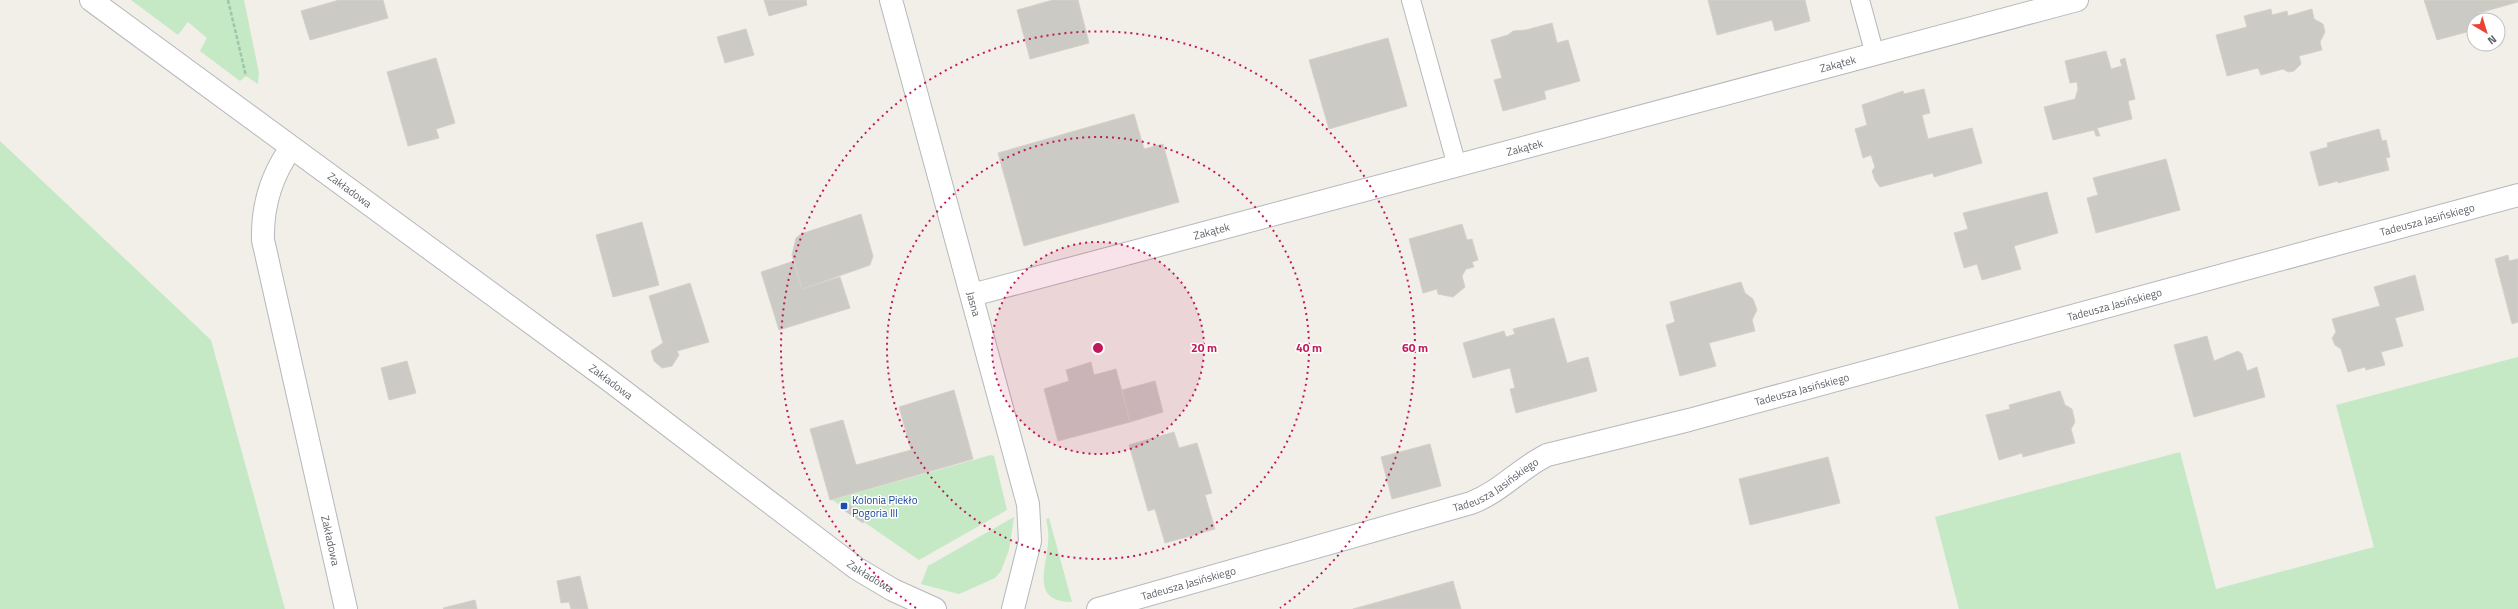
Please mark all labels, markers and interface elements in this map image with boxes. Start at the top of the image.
north arrow [2466,12,2506,52]
text: N [2484,31,2500,49]
street label: Zakątek [1818,51,1858,76]
street label: Zakątek [1505,135,1545,160]
street label: Zakładowa [324,168,376,212]
street label: Tadeusza Jasińskiego [2378,199,2477,240]
street label: Zakątek [1192,218,1232,244]
street label: Tadeusza Jasińskiego [2065,284,2164,325]
street label: Jasna [963,290,985,319]
text: 20 m [1191,338,1217,357]
text: 40 m [1296,338,1322,357]
text: 60 m [1402,338,1428,357]
centre of rings [1091,341,1105,355]
street label: Zakładowa [586,360,637,404]
street label: Tadeusza Jasińskiego [1753,369,1851,410]
street label: Tadeusza Jasińskiego [1451,454,1542,516]
place label: Kolonia Piekło Pogoria III [852,492,918,521]
marker: Kolonia Piekło Pogoria III [839,501,849,511]
street label: Zakładowa [317,514,344,568]
street label: Zakładowa [844,556,896,596]
street label: Tadeusza Jasińskiego [1139,562,1238,604]

